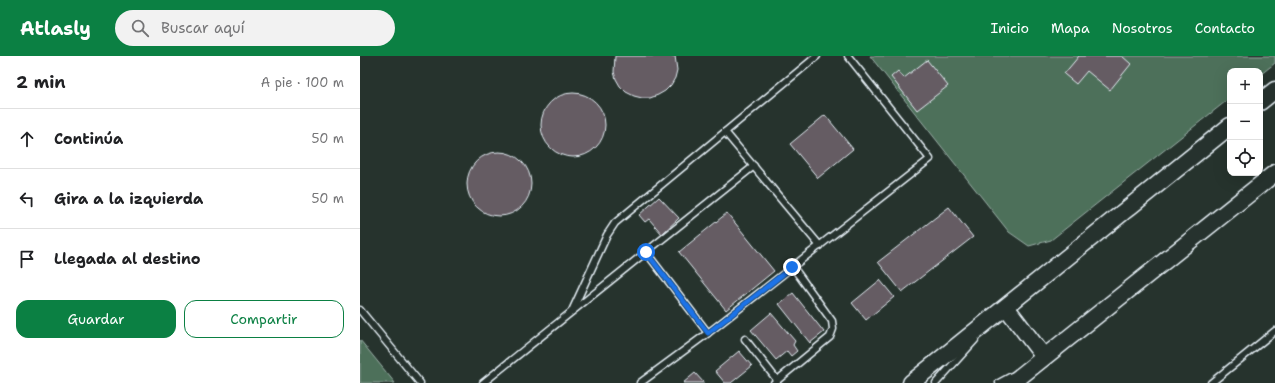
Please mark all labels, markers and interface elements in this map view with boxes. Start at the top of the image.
search box [115,10,395,46]
text: Atlasly [20,16,91,41]
icon: search [129,17,151,39]
text: Buscar aquí [161,18,245,38]
text: Inicio [991,19,1029,37]
text: Mapa [1051,19,1090,37]
text: Nosotros [1112,19,1173,37]
text: Contacto [1195,19,1255,37]
map controls [1227,68,1263,176]
button: + [1227,68,1263,104]
text: 2 min [16,71,66,93]
text: A pie · 100 m [261,74,344,91]
button: − [1227,104,1263,140]
icon: ahead [16,128,38,150]
text: Continúa [54,129,123,149]
text: 50 m [311,130,344,147]
button: locate [1227,140,1263,176]
icon: left [16,188,38,210]
text: Gira a la izquierda [54,189,203,209]
text: 50 m [311,190,344,207]
route start [637,243,655,261]
icon: arrive [16,248,38,270]
text: Llegada al destino [54,249,201,269]
route end [783,258,801,276]
button: Guardar [16,300,176,338]
button: Compartir [184,300,344,338]

